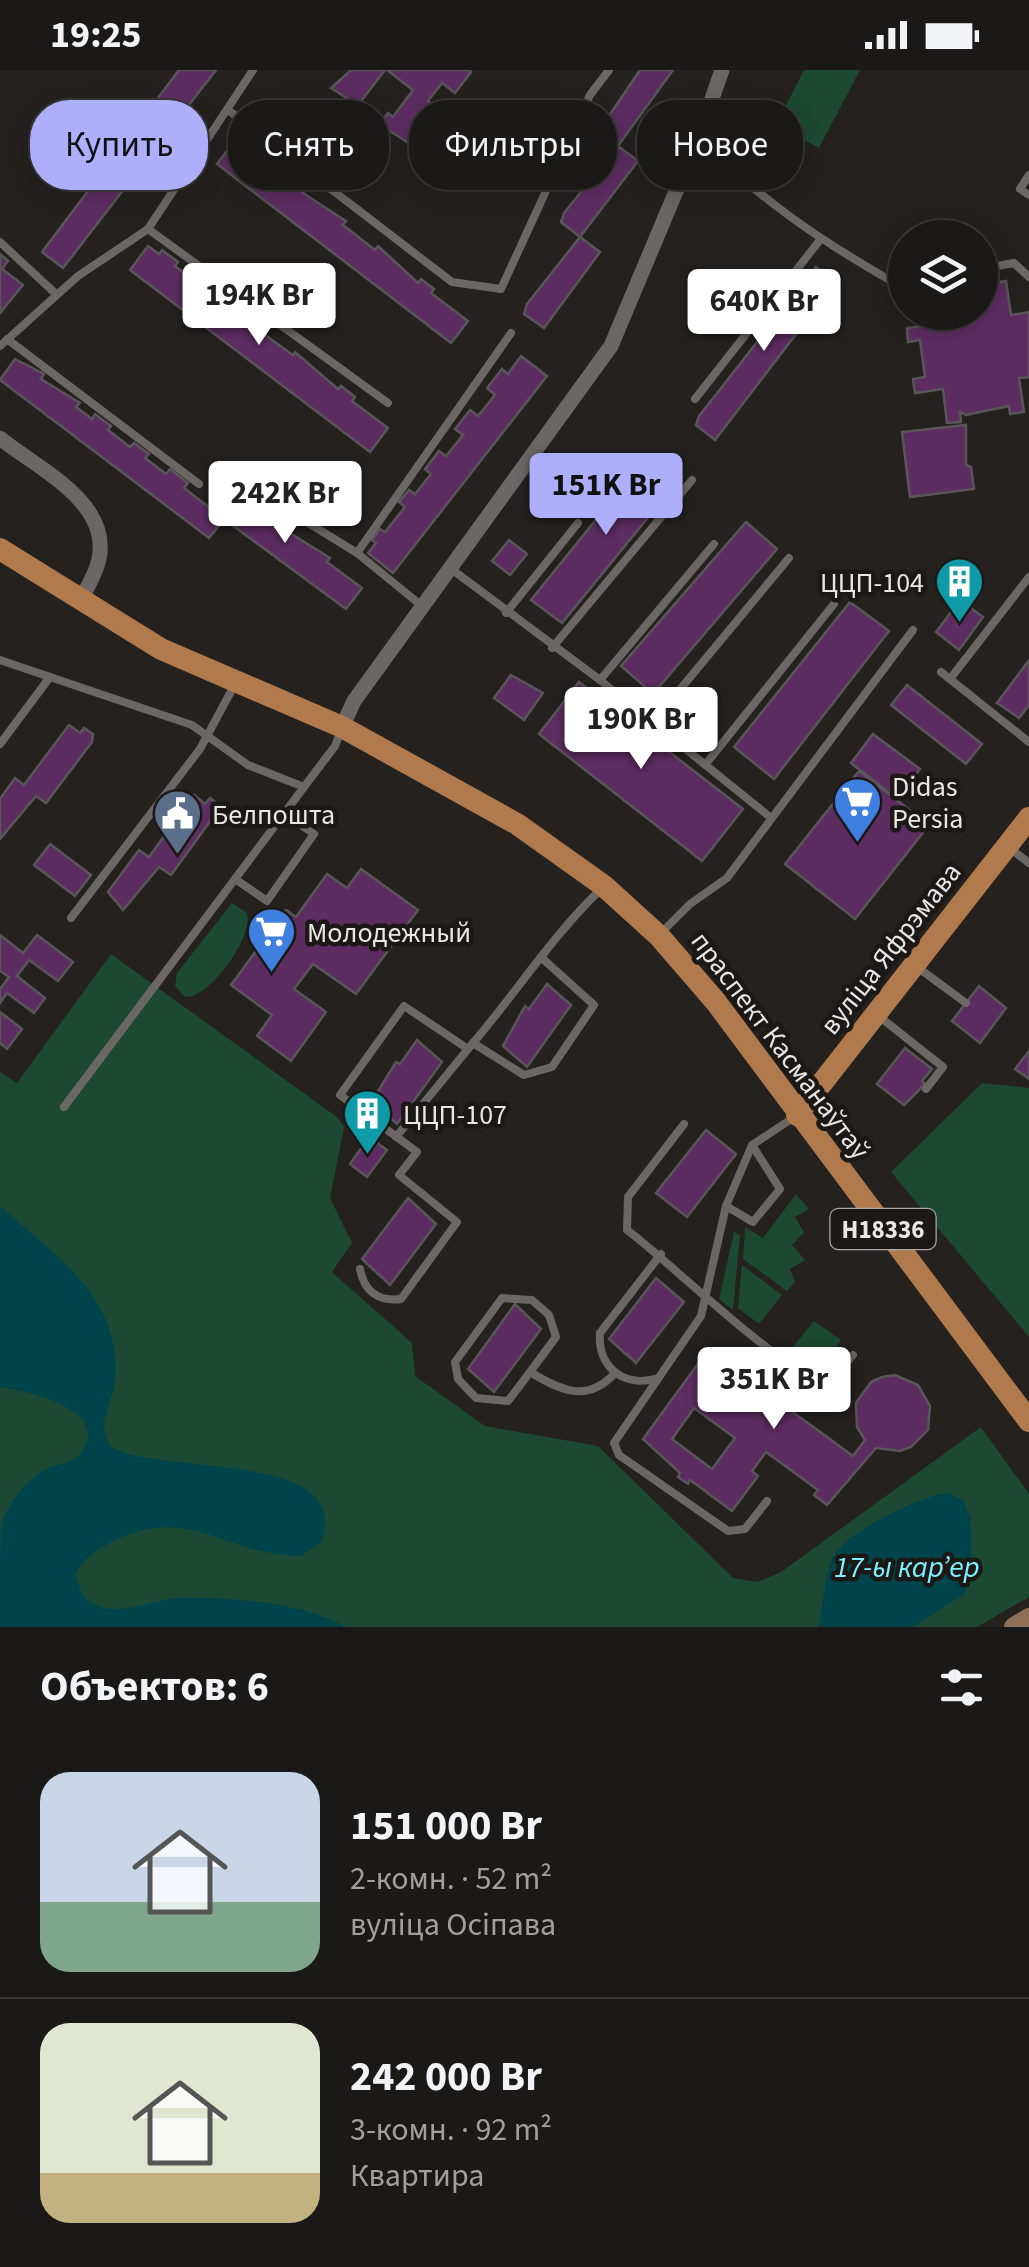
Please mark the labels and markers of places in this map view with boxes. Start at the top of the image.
pin: 194K Br [167,263,351,348]
pin: 640K Br [672,269,856,354]
pin: 151K Br [514,453,698,538]
pin: 242K Br [193,461,377,546]
building icon: ЦЦП-104 [933,556,985,624]
place label: ЦЦП-104 [820,563,924,603]
pin: 190K Br [549,687,733,772]
place label: Didas Persia [892,767,963,839]
supermarket icon: Didas Persia [831,776,883,844]
public building icon: Белпошта [151,788,203,856]
place label: Белпошта [212,795,335,835]
supermarket icon: Молодежный [246,906,298,974]
place label: Молодежный [307,913,471,953]
building icon: ЦЦП-107 [342,1088,394,1156]
place label: ЦЦП-107 [403,1095,507,1135]
pin: 351K Br [682,1347,866,1432]

